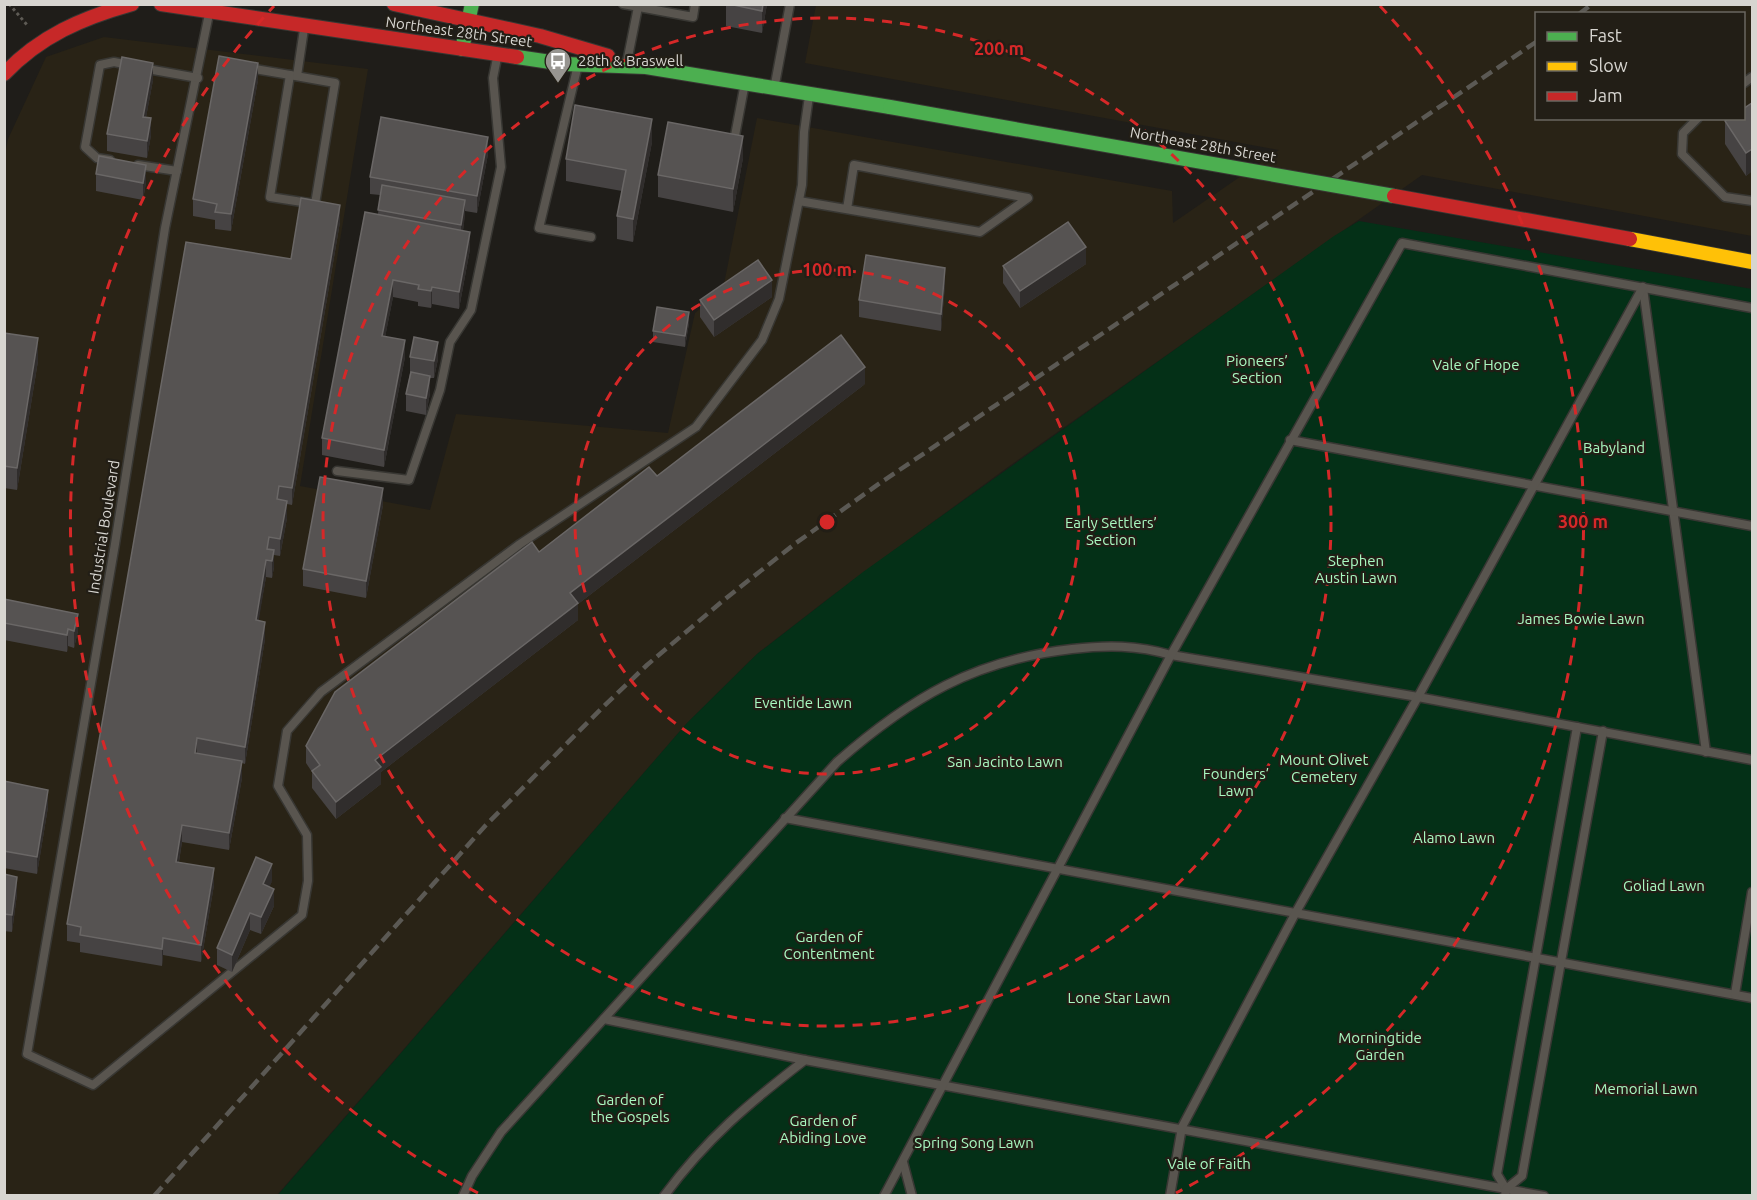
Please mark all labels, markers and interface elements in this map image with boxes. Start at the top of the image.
legend [1535,12,1745,120]
street label: Northeast 28th Street [385,13,534,50]
text: Fast [1589,25,1622,45]
text: 200 m [974,38,1024,58]
bus stop icon: 28th & Braswell [543,46,573,84]
place label: 28th & Braswell [578,52,683,69]
text: Slow [1589,55,1628,75]
text: Jam [1589,85,1623,105]
street label: Northeast 28th Street [1129,123,1278,166]
text: 100 m [802,259,852,279]
park label: Pioneers’ Section [1226,352,1288,386]
park label: Vale of Hope [1433,356,1519,373]
park label: Babyland [1583,439,1645,456]
street label: Industrial Boulevard [85,459,122,595]
text: 300 m [1558,511,1608,531]
centre of rings [817,512,837,532]
park label: Early Settlers’ Section [1065,514,1157,548]
park label: Stephen Austin Lawn [1315,552,1397,586]
park label: James Bowie Lawn [1517,610,1645,627]
park label: Eventide Lawn [754,694,852,711]
park label: Mount Olivet Cemetery [1280,751,1369,785]
park label: San Jacinto Lawn [947,753,1063,770]
park label: Founders’ Lawn [1203,765,1269,799]
park label: Alamo Lawn [1413,829,1495,846]
park label: Goliad Lawn [1623,877,1705,894]
park label: Garden of Contentment [784,928,875,962]
park label: Lone Star Lawn [1068,989,1170,1006]
park label: Morningtide Garden [1338,1029,1422,1063]
park label: Memorial Lawn [1595,1080,1698,1097]
park label: Garden of the Gospels [591,1091,669,1125]
park label: Garden of Abiding Love [779,1112,867,1146]
park label: Spring Song Lawn [914,1134,1034,1151]
park label: Vale of Faith [1167,1155,1251,1172]

